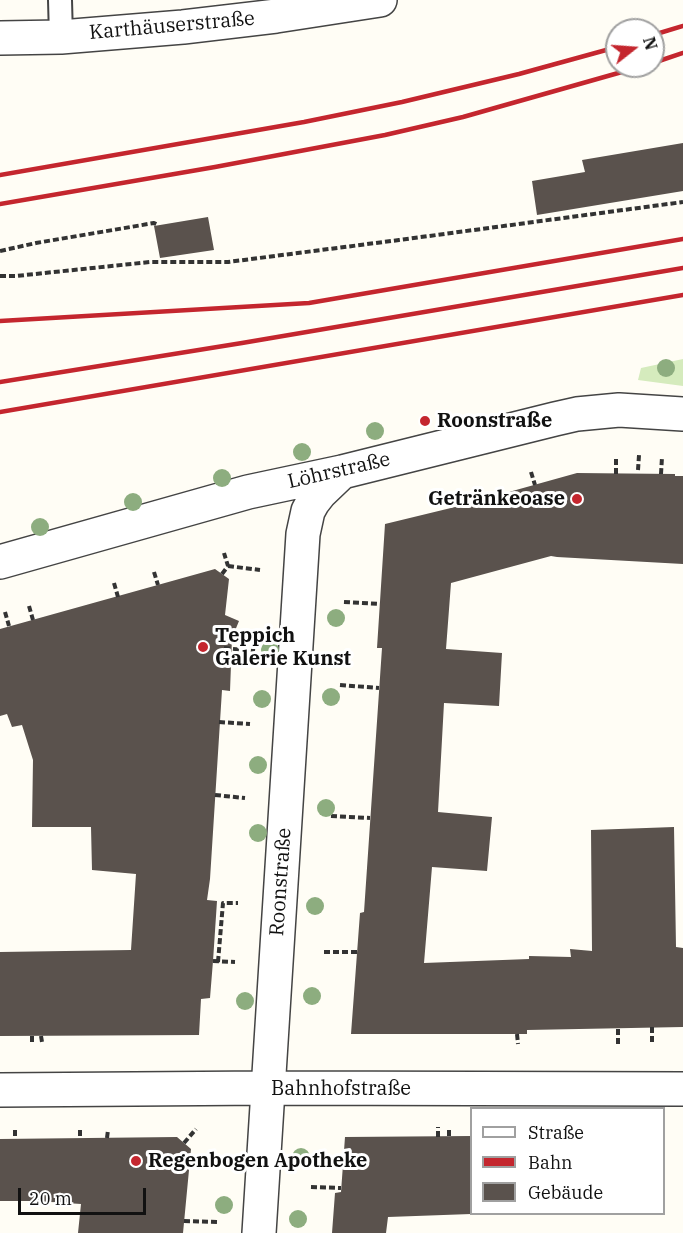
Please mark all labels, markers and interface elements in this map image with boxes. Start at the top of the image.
street label: Karthäuserstraße [88,7,256,45]
north arrow [605,18,665,78]
text: N [639,34,662,52]
place label: Roonstraße [437,409,552,433]
marker: Roonstraße [418,414,432,428]
street label: Löhrstraße [285,448,393,494]
place label: Getränkeoase [428,487,565,511]
marker: Getränkeoase [570,492,584,506]
place label: Teppich Galerie Kunst [215,624,351,671]
marker: Teppich Galerie Kunst [196,640,210,654]
street label: Roonstraße [265,827,297,937]
street label: Bahnhofstraße [271,1077,411,1101]
legend [470,1107,665,1215]
text: Straße [528,1121,584,1144]
place label: Regenbogen Apotheke [148,1149,367,1173]
text: Bahn [528,1151,573,1174]
marker: Regenbogen Apotheke [129,1154,143,1168]
scale bar [21,1176,148,1214]
text: Gebäude [528,1181,603,1204]
text: 20 m [29,1187,72,1210]

